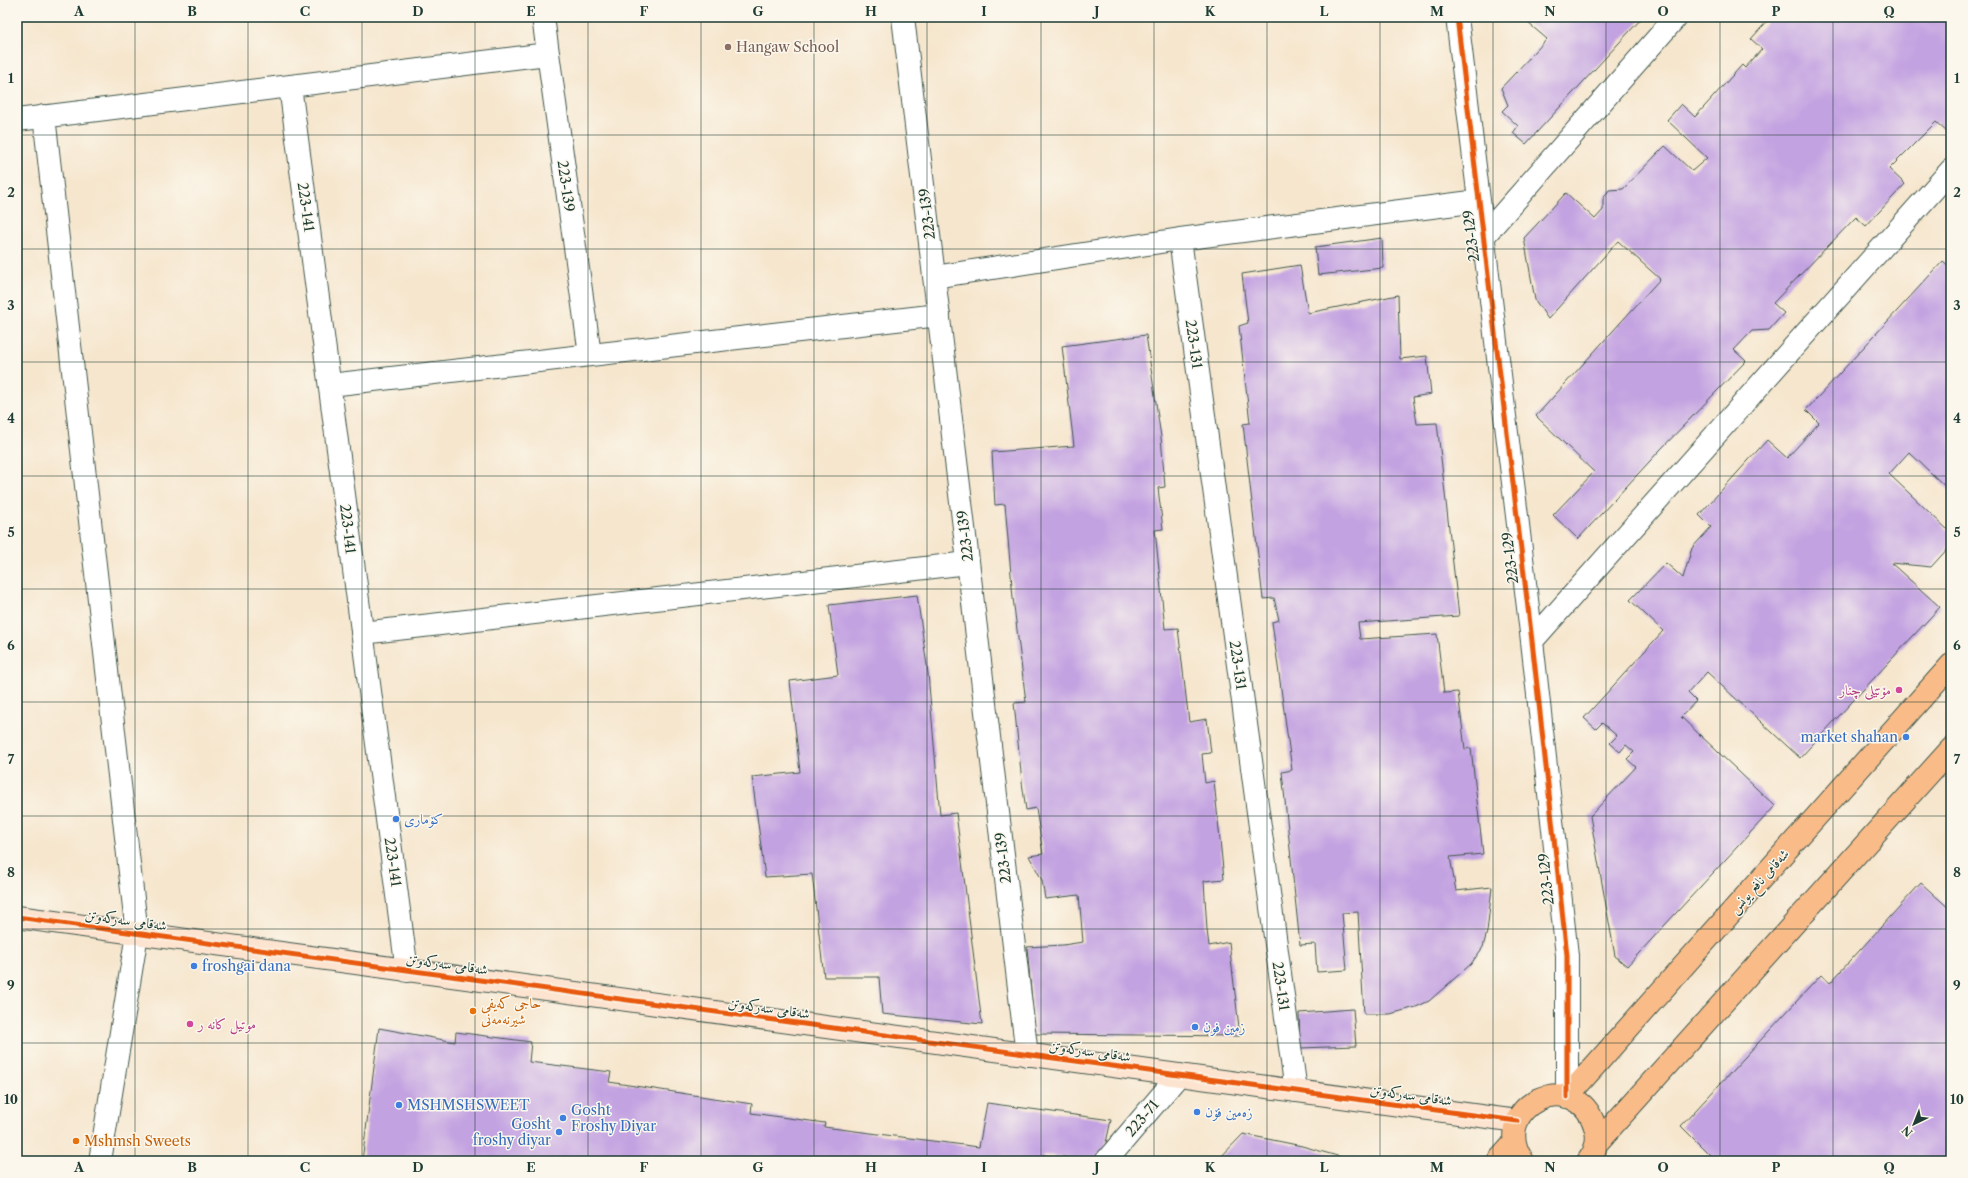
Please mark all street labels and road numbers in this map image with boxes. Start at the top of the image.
street label: 223-139 [553,159,579,213]
street label: 223-141 [294,181,318,233]
street label: 223-139 [915,187,939,241]
street label: 223-129 [1459,209,1483,263]
street label: 223-131 [1182,318,1206,370]
street label: 223-141 [336,503,360,555]
street label: 223-139 [953,509,977,563]
street label: 223-129 [1498,531,1522,585]
street label: 223-131 [1226,639,1250,691]
street label: 223-139 [991,831,1015,885]
street label: 223-141 [381,836,405,888]
street label: شەقامی نافع یونس [1725,845,1797,920]
street label: 223-129 [1534,852,1558,906]
street label: شەقامی سەرکەوتن [84,905,168,935]
street label: شەقامی سەرکەوتن [405,949,489,979]
street label: 223-131 [1269,960,1293,1012]
street label: شەقامی سەرکەوتن [727,993,811,1023]
street label: شەقامی سەرکەوتن [1048,1036,1132,1066]
street label: شەقامی سەرکەوتن [1369,1080,1453,1110]
street label: 223-71 [1121,1096,1163,1140]

